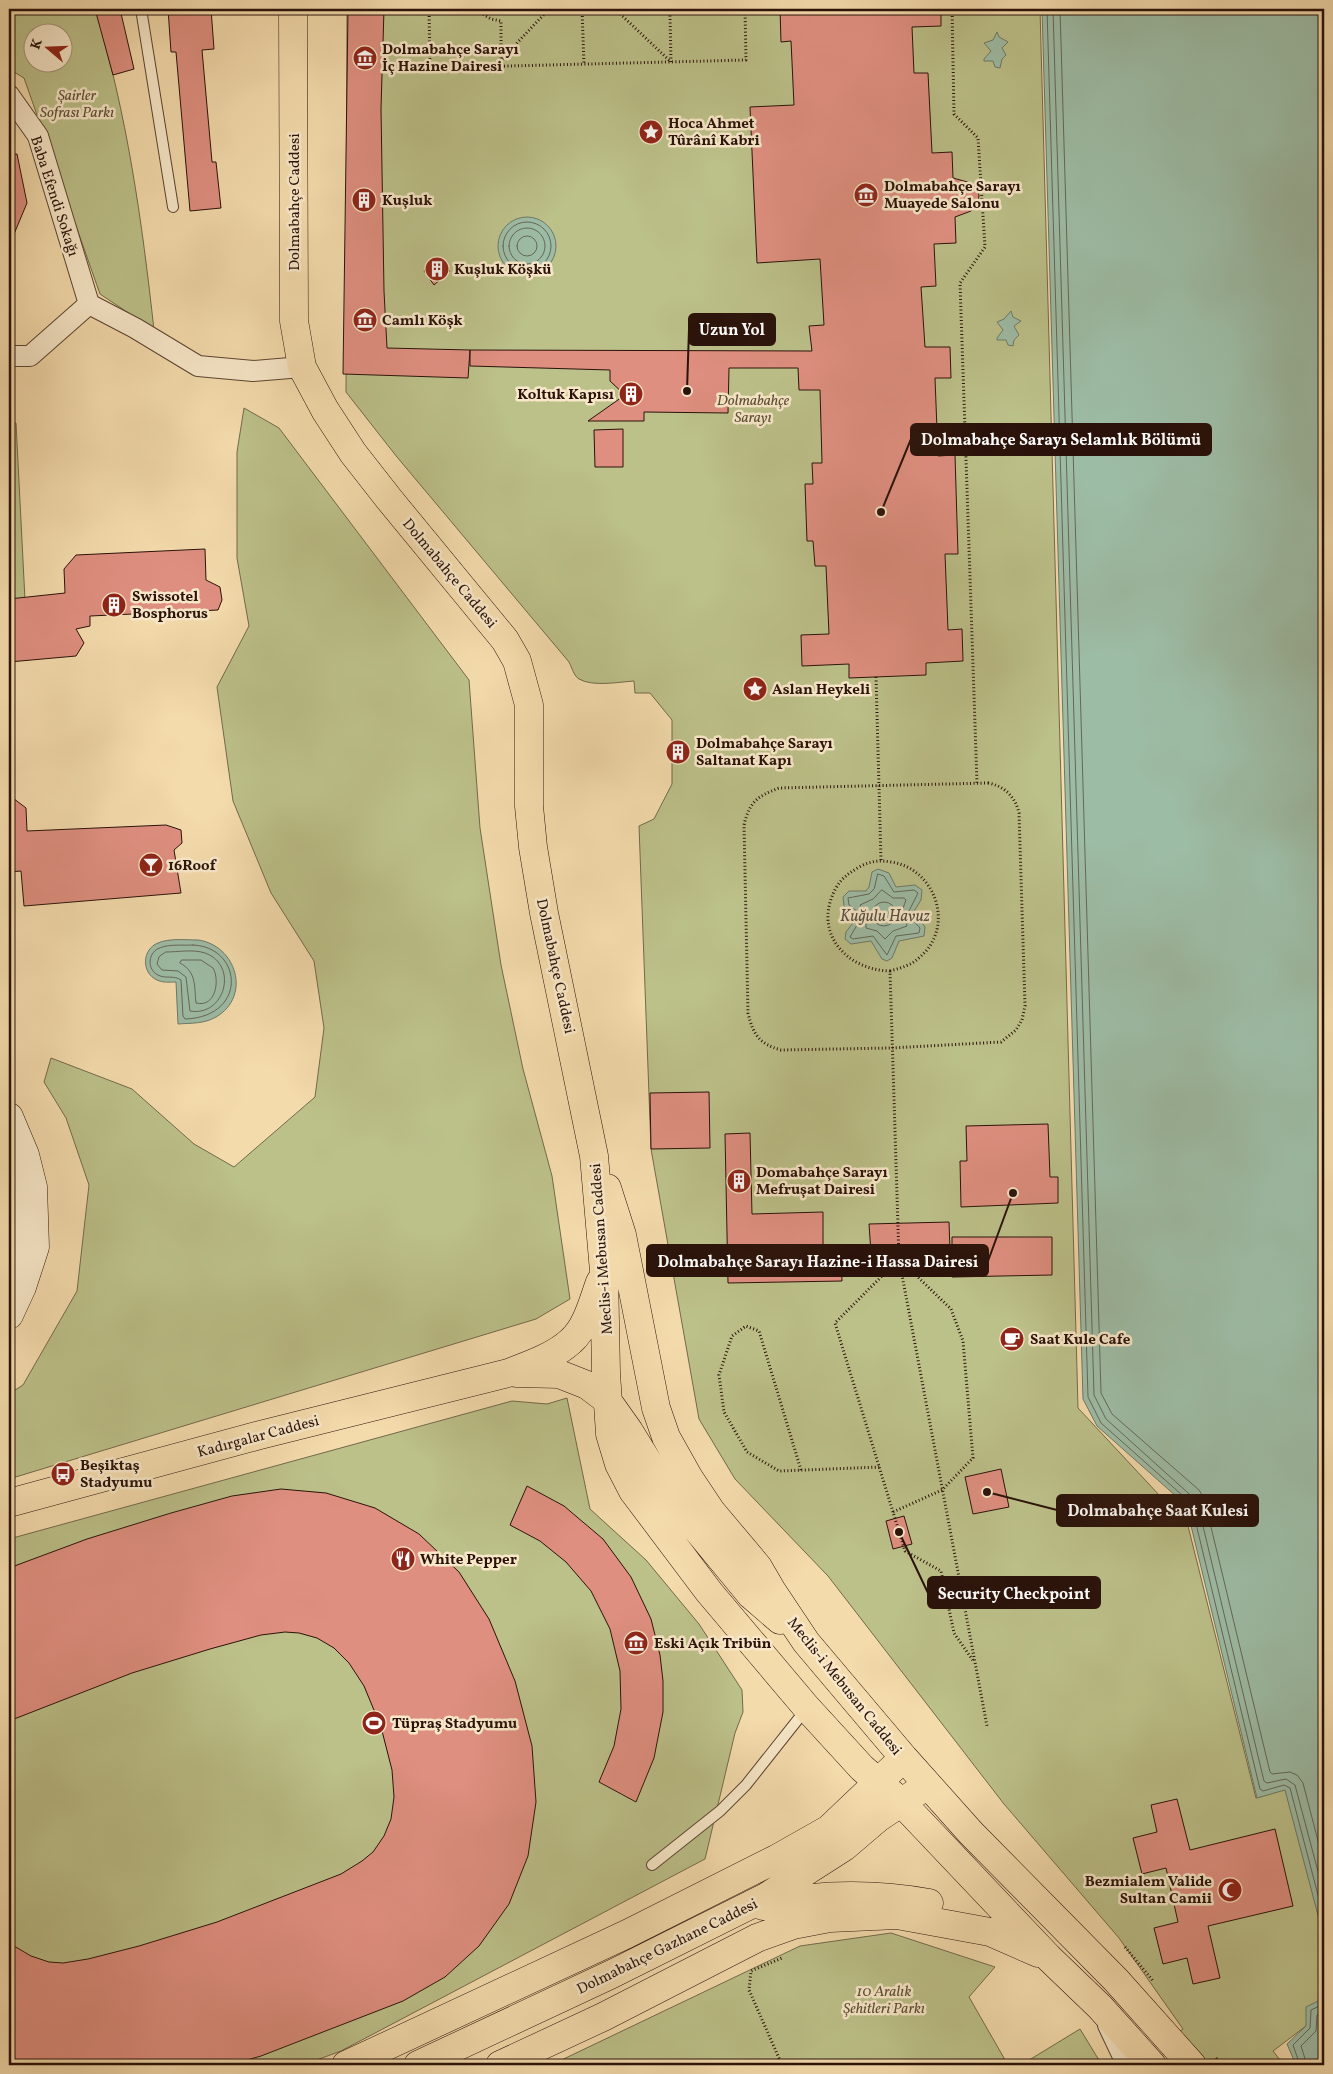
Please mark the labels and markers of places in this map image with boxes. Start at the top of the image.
place label: Dolmabahçe Sarayı İç Hazine Dairesi [382,40,519,78]
museum icon: Dolmabahçe Sarayı İç Hazine Dairesi [352,45,378,71]
place label: Hoca Ahmet Tûrânî Kabri [668,114,760,152]
place icon: Hoca Ahmet Tûrânî Kabri [638,119,664,145]
place label: Dolmabahçe Sarayı Muayede Salonu [884,177,1021,215]
museum icon: Dolmabahçe Sarayı Muayede Salonu [853,182,879,208]
building icon: Kuşluk [351,187,377,213]
place label: Kuşluk [382,191,432,212]
building icon: Kuşluk Köşkü [424,256,450,282]
place label: Kuşluk Köşkü [454,260,551,281]
museum icon: Camlı Köşk [352,307,378,333]
place label: Camlı Köşk [382,311,463,332]
callout: Uzun Yol [689,314,775,345]
building icon: Koltuk Kapısı [618,381,644,407]
place label: Koltuk Kapısı [517,385,614,406]
callout: Dolmabahçe Sarayı Selamlık Bölümü [911,424,1211,455]
place label: Swissotel Bosphorus [132,587,208,625]
building icon: Swissotel Bosphorus [101,592,127,618]
place icon: Aslan Heykeli [742,676,768,702]
place label: Aslan Heykeli [772,680,870,701]
place label: Dolmabahçe Sarayı Saltanat Kapı [696,734,833,772]
building icon: Dolmabahçe Sarayı Saltanat Kapı [665,739,691,765]
bar icon: 16Roof [138,852,164,878]
place label: 16Roof [168,856,217,877]
place label: Domabahçe Sarayı Mefruşat Dairesi [756,1163,888,1201]
building icon: Domabahçe Sarayı Mefruşat Dairesi [726,1168,752,1194]
callout: Dolmabahçe Sarayı Hazine-i Hassa Dairesi [647,1245,988,1276]
cafe icon: Saat Kule Cafe [999,1326,1025,1352]
place label: Saat Kule Cafe [1030,1330,1131,1351]
place label: Beşiktaş Stadyumu [80,1456,152,1494]
bus stop icon: Beşiktaş Stadyumu [50,1461,76,1487]
callout: Dolmabahçe Saat Kulesi [1057,1495,1258,1526]
restaurant icon: White Pepper [390,1546,416,1572]
place label: White Pepper [420,1550,517,1571]
callout: Security Checkpoint [928,1577,1100,1608]
museum icon: Eski Açık Tribün [623,1630,649,1656]
place label: Eski Açık Tribün [654,1634,772,1655]
sports icon: Tüpraş Stadyumu [361,1710,387,1736]
place label: Tüpraş Stadyumu [392,1714,517,1735]
place label: Bezmialem Valide Sultan Camii [1085,1872,1212,1910]
mosque icon: Bezmialem Valide Sultan Camii [1217,1877,1243,1903]

